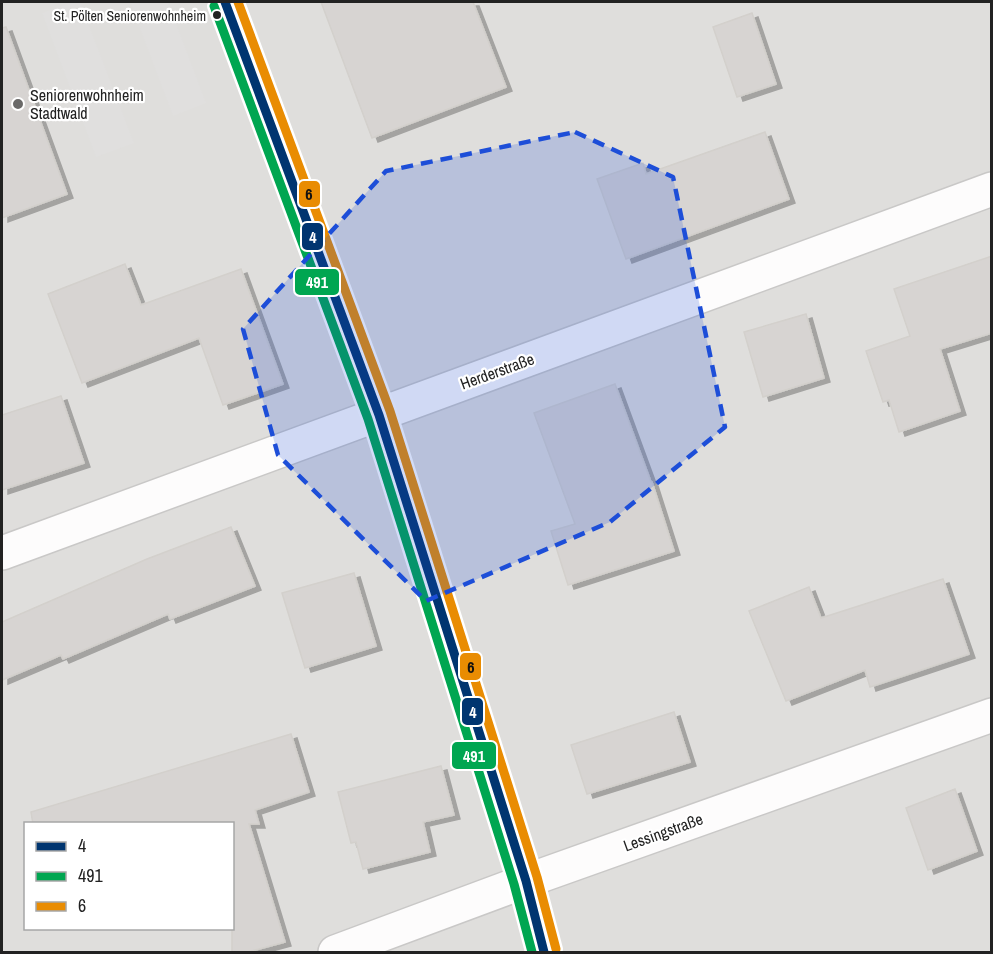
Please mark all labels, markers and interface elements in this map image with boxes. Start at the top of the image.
place label: St. Pölten Seniorenwohnheim [53,7,206,25]
marker: St. Pölten Seniorenwohnheim [211,9,223,21]
place label: Seniorenwohnheim Stadtwald [30,84,144,124]
marker: Seniorenwohnheim Stadtwald [11,97,25,111]
line badge: 6 [298,180,321,208]
text: 6 [305,183,313,205]
line badge: 4 [301,222,324,251]
text: 4 [309,226,317,248]
line badge: 491 [294,268,340,296]
text: 491 [306,271,329,293]
street label: Herderstraße [457,347,537,395]
line badge: 6 [459,652,482,681]
text: 6 [467,656,475,678]
line badge: 4 [461,697,484,726]
text: 4 [469,701,477,723]
line badge: 491 [451,741,497,770]
text: 491 [463,745,486,767]
street label: Lessingstraße [620,807,706,857]
legend [24,822,234,930]
text: 4 [78,833,86,858]
text: 491 [78,863,103,888]
text: 6 [78,893,86,918]

